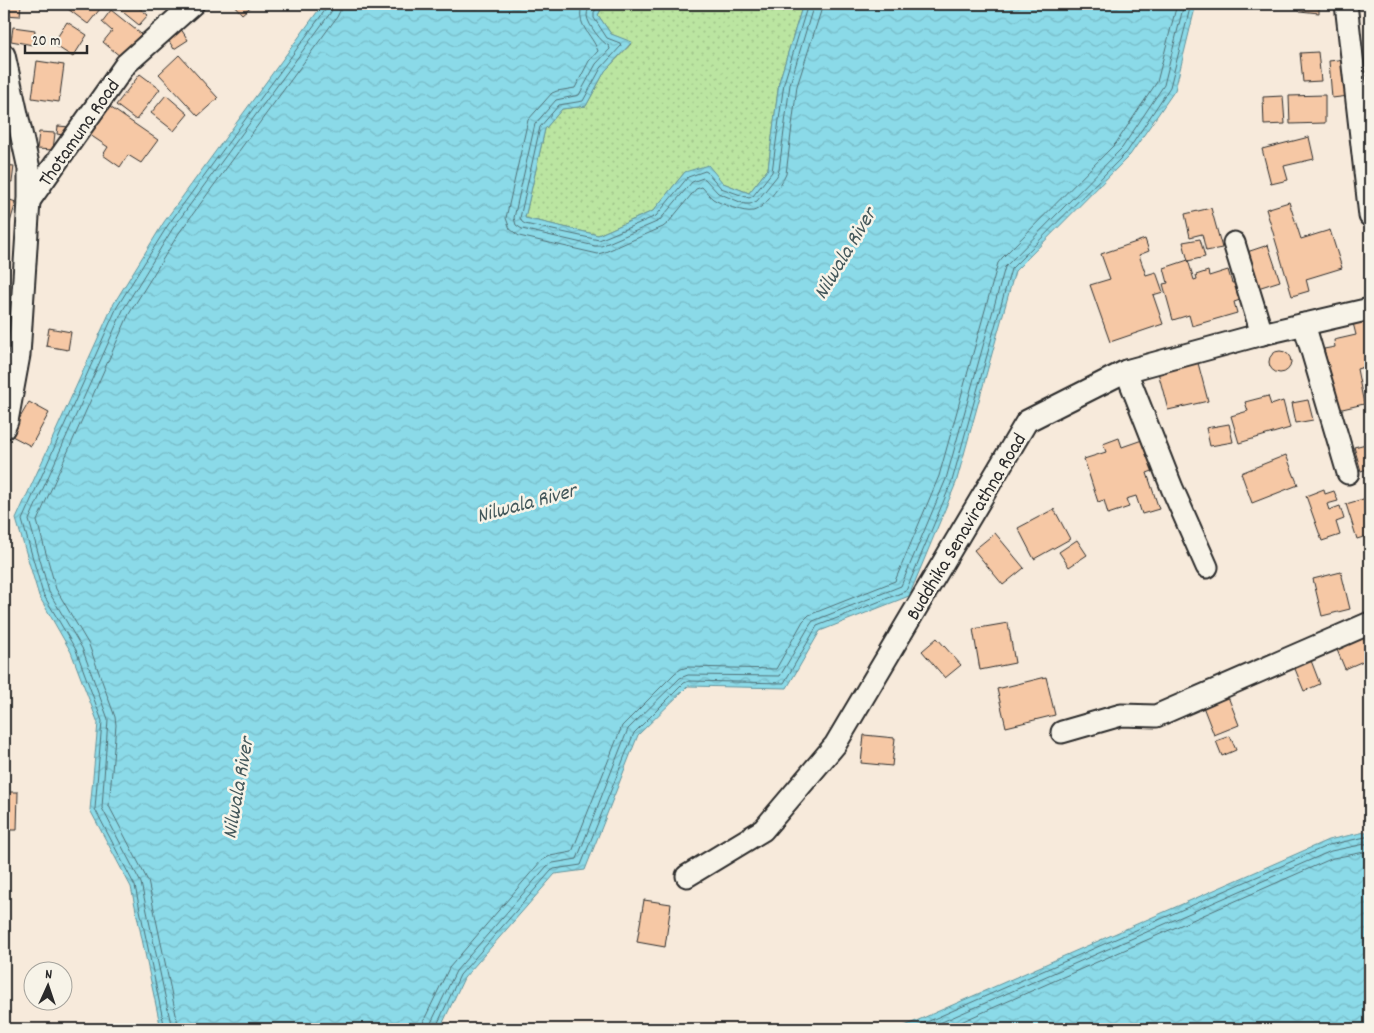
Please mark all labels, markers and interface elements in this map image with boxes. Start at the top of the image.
scale bar [25,22,88,54]
text: 20 m [32,31,60,53]
street label: Thotamuna Road [33,74,128,193]
water label: Nilwala River [807,201,887,306]
street label: Buddhika Senavirathna Road [900,429,1035,626]
water label: Nilwala River [474,477,582,533]
water label: Nilwala River [216,733,264,841]
north arrow [22,960,72,1010]
text: N [45,965,53,985]

